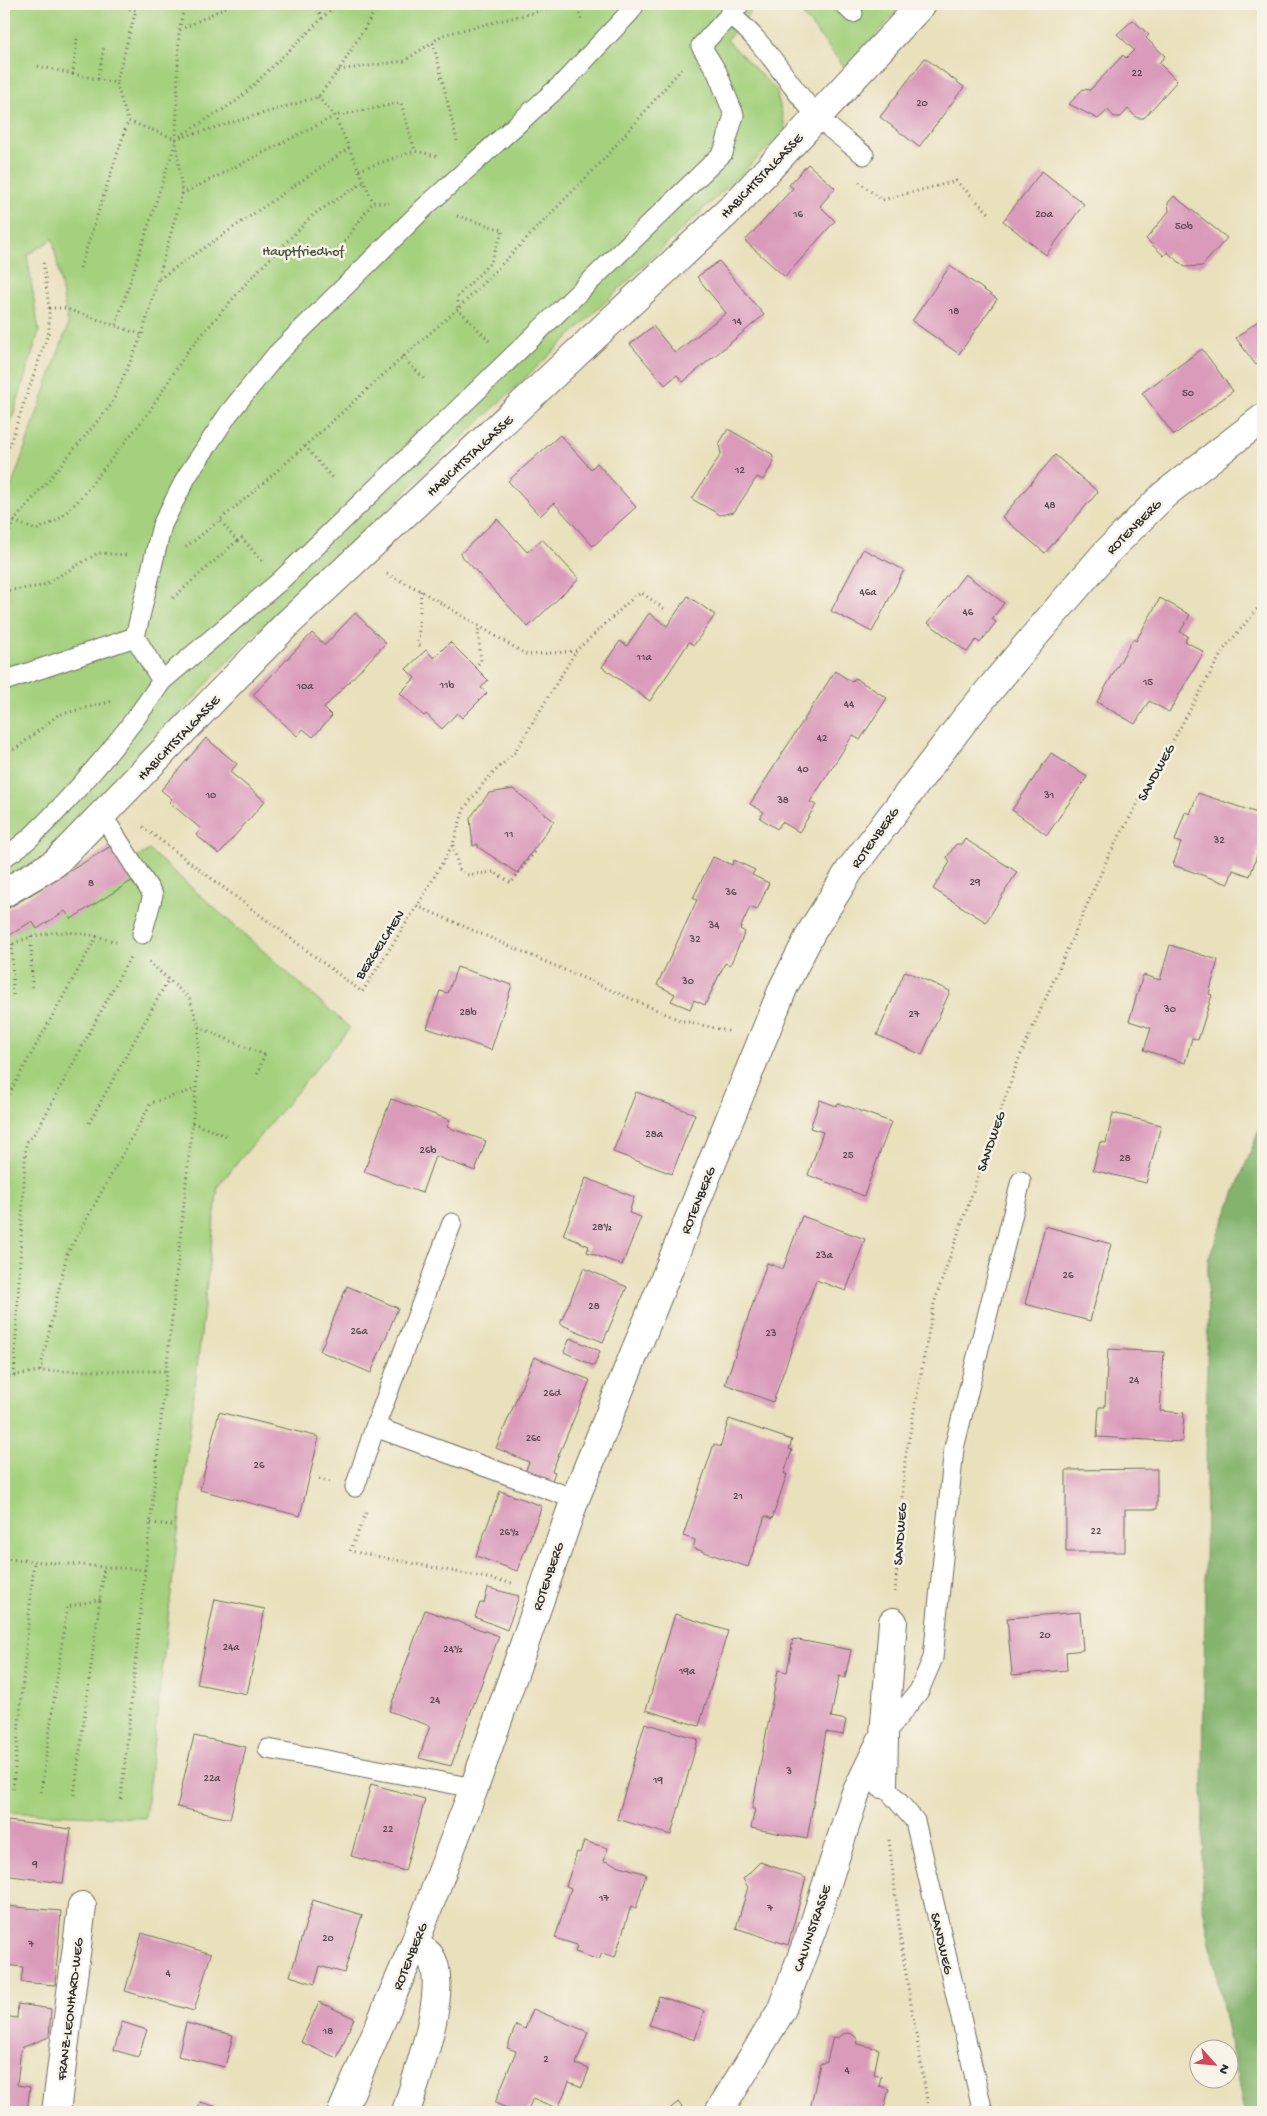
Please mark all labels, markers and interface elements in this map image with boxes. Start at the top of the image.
house number: 22 [1132,68,1143,80]
house number: 20 [916,98,928,110]
street label: HABICHTSTALGASSE [718,130,809,223]
house number: 16 [792,209,803,221]
house number: 20a [1035,209,1054,221]
house number: 50b [1175,221,1193,233]
park label: Hauptfriedhof [262,244,346,261]
house number: 18 [948,306,959,318]
house number: 14 [731,316,743,328]
house number: 50 [1182,388,1194,400]
street label: HABICHTSTALGASSE [424,412,518,501]
house number: 12 [734,465,746,477]
street label: ROTENBERG [1104,496,1167,559]
house number: 48 [1044,500,1056,512]
house number: 46a [860,587,877,599]
house number: 46 [963,607,974,619]
house number: 11a [636,652,652,664]
house number: 15 [1142,677,1153,689]
house number: 11b [439,680,455,692]
house number: 10a [296,681,314,693]
street label: HABICHTSTALGASSE [135,692,226,785]
house number: 44 [844,699,855,711]
house number: 42 [817,733,828,745]
street label: SANDWEG [1135,741,1180,805]
house number: 40 [797,764,809,776]
house number: 10 [205,790,216,802]
house number: 31 [1043,790,1054,802]
house number: 38 [776,795,789,807]
street label: ROTENBERG [848,804,904,872]
house number: 11 [504,829,513,841]
house number: 32 [1212,835,1225,847]
house number: 29 [970,877,981,889]
house number: 8 [88,878,94,890]
house number: 36 [724,887,737,899]
street label: BERGELCHEN [352,907,410,984]
house number: 34 [708,920,720,932]
house number: 32 [688,934,701,946]
house number: 30 [681,976,694,988]
house number: 30 [1163,1004,1176,1016]
house number: 28b [459,1007,477,1019]
house number: 27 [908,1009,920,1021]
street label: SANDWEG [974,1108,1011,1174]
house number: 28a [645,1129,664,1141]
house number: 26b [420,1145,437,1157]
house number: 25 [842,1150,854,1162]
house number: 28 [1119,1153,1131,1165]
street label: ROTENBERG [678,1164,721,1237]
house number: 28½ [592,1222,612,1234]
house number: 23a [815,1250,833,1262]
house number: 26 [1063,1270,1074,1282]
house number: 28 [588,1301,600,1313]
house number: 26a [350,1326,368,1338]
house number: 23 [765,1328,777,1340]
house number: 24 [1129,1375,1140,1387]
house number: 26d [543,1388,562,1400]
house number: 26c [526,1433,542,1445]
house number: 26 [254,1460,265,1472]
house number: 21 [733,1491,743,1503]
street label: SANDWEG [891,1501,912,1566]
house number: 22 [1091,1526,1102,1538]
house number: 26½ [499,1527,519,1539]
street label: ROTENBERG [530,1539,569,1613]
house number: 20 [1039,1630,1051,1642]
house number: 24a [223,1642,240,1654]
house number: 24½ [443,1644,463,1656]
house number: 19a [678,1666,696,1678]
house number: 24 [430,1695,441,1707]
house number: 3 [785,1766,792,1778]
house number: 22a [204,1773,221,1785]
house number: 19 [652,1775,663,1787]
house number: 22 [383,1824,394,1836]
house number: 9 [31,1859,38,1871]
street label: CALVINSTRASSE [791,1882,837,1974]
house number: 17 [598,1893,609,1905]
house number: 7 [766,1903,773,1915]
street label: SANDWEG [925,1911,956,1977]
street label: ROTENBERG [390,1920,433,1993]
house number: 20 [322,1933,334,1945]
street label: FRANZ-LEONHARD-WEG [54,1936,89,2082]
house number: 7 [27,1939,34,1951]
house number: 4 [165,1968,171,1980]
house number: 18 [322,2026,333,2038]
north arrow [1190,2038,1240,2088]
house number: 2 [543,2054,549,2066]
text: N [1214,2061,1233,2077]
house number: 4 [844,2065,850,2077]

